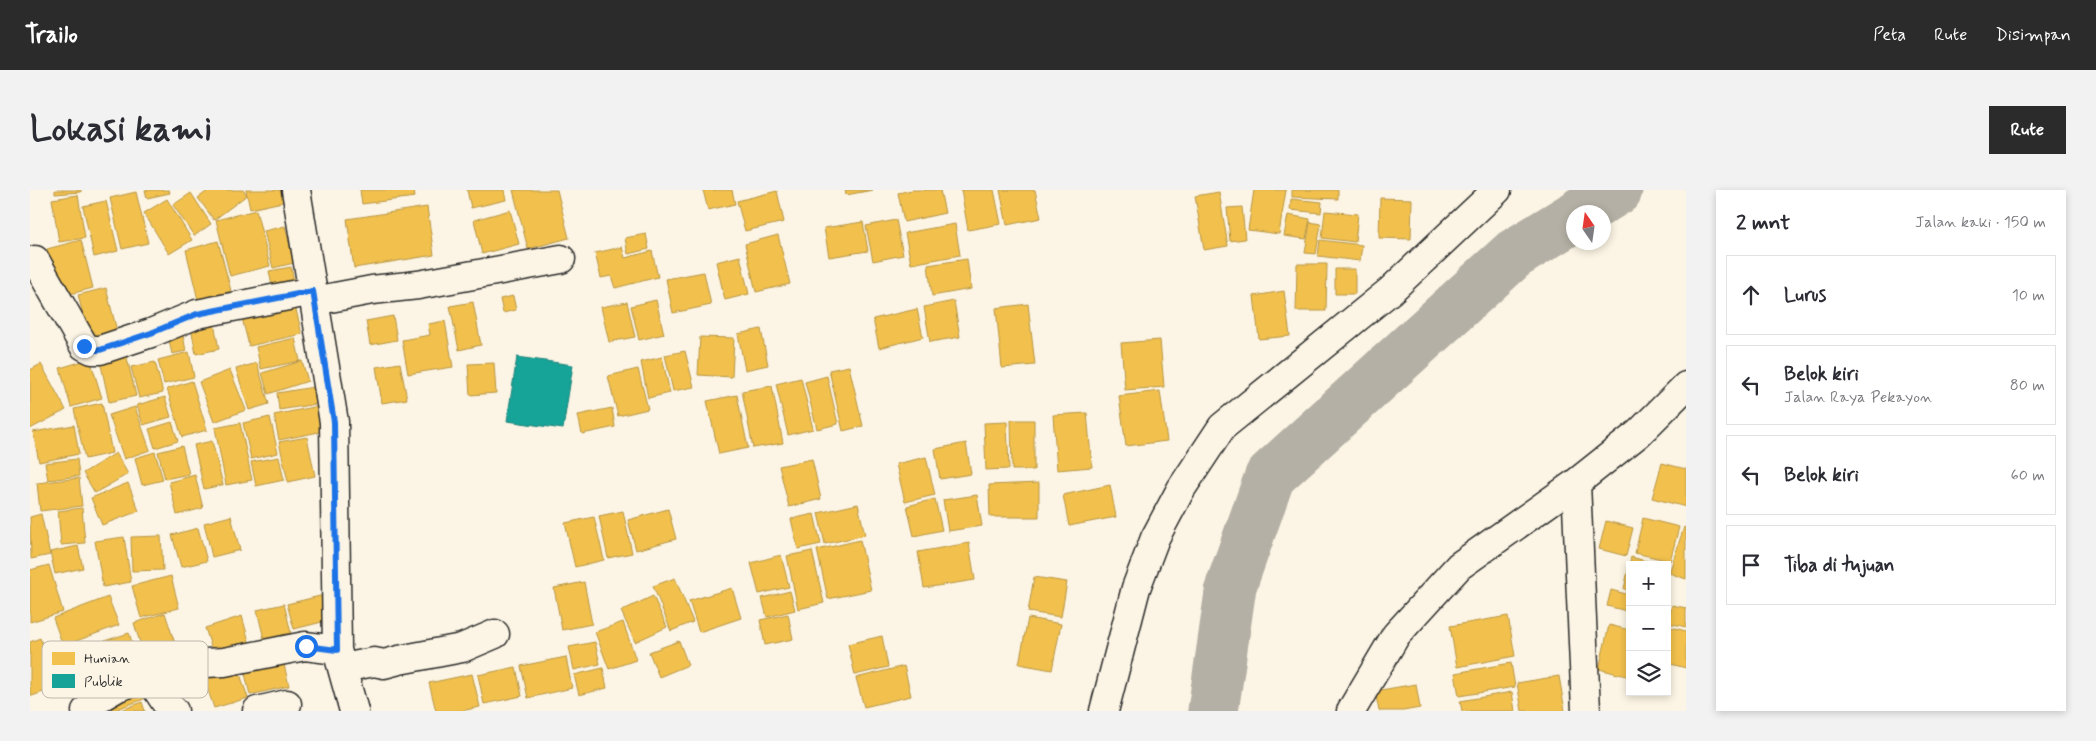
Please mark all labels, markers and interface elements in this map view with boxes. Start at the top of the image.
text: Trailo [25,20,78,51]
text: Peta [1873,23,1906,47]
text: Rute [1934,23,1967,47]
text: Disimpan [1995,23,2071,47]
button: Rute [1989,106,2066,154]
text: Lokasi kami [30,107,212,153]
north arrow [1566,205,1611,250]
text: 2 mnt [1736,209,1790,237]
text: Jalan kaki · 150 m [1915,212,2046,233]
icon: ahead [1737,281,1765,309]
text: Lurus [1784,283,1826,308]
text: 10 m [2012,285,2045,306]
route end [73,335,96,358]
text: Belok kiri [1784,362,1859,387]
icon: left [1737,371,1765,399]
text: 80 m [2010,375,2045,396]
text: Jalan Raya Pekayon [1784,387,1933,408]
icon: left [1737,461,1765,489]
text: Belok kiri [1784,463,1859,488]
text: 60 m [2011,465,2045,486]
icon: arrive [1737,551,1765,579]
text: Tiba di tujuan [1784,553,1895,578]
map controls [1626,561,1671,696]
button: + [1626,561,1671,606]
button: − [1626,606,1671,651]
route start [295,635,318,658]
legend [42,641,208,698]
text: Hunian [84,650,130,668]
button: layers [1626,651,1671,696]
text: Publik [84,673,122,691]

